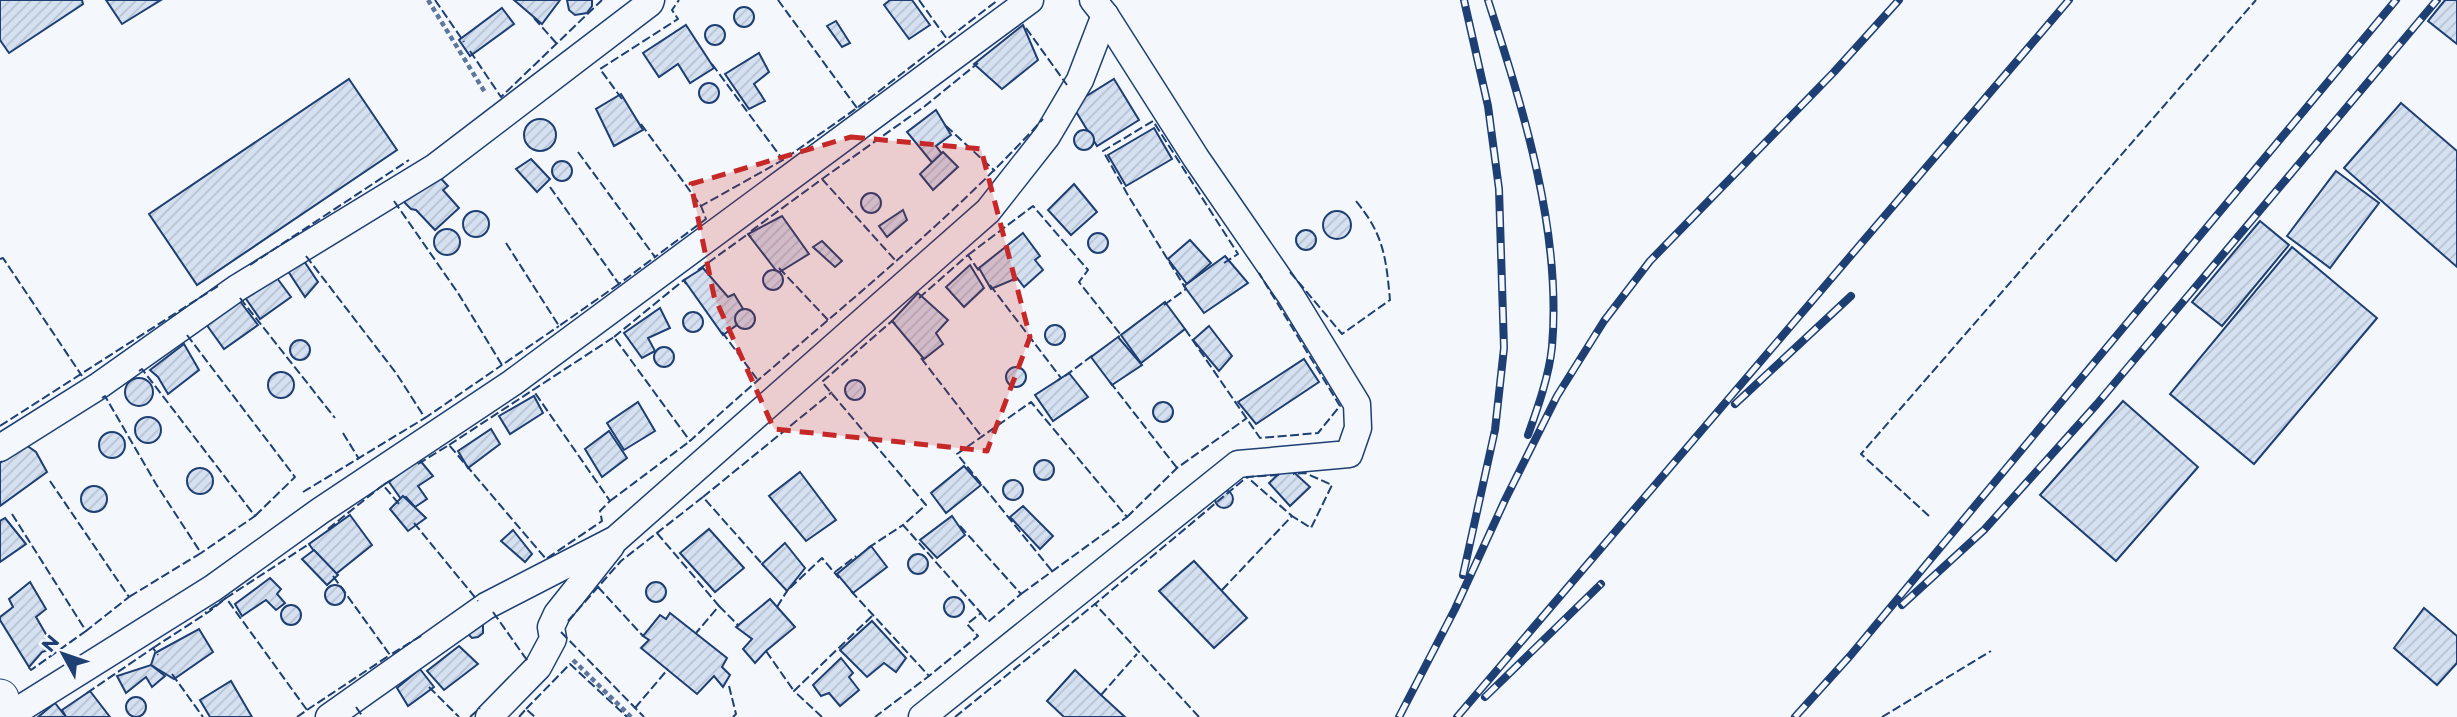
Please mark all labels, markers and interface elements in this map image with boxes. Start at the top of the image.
north arrow [28,619,98,689]
text: N [37,630,64,657]

